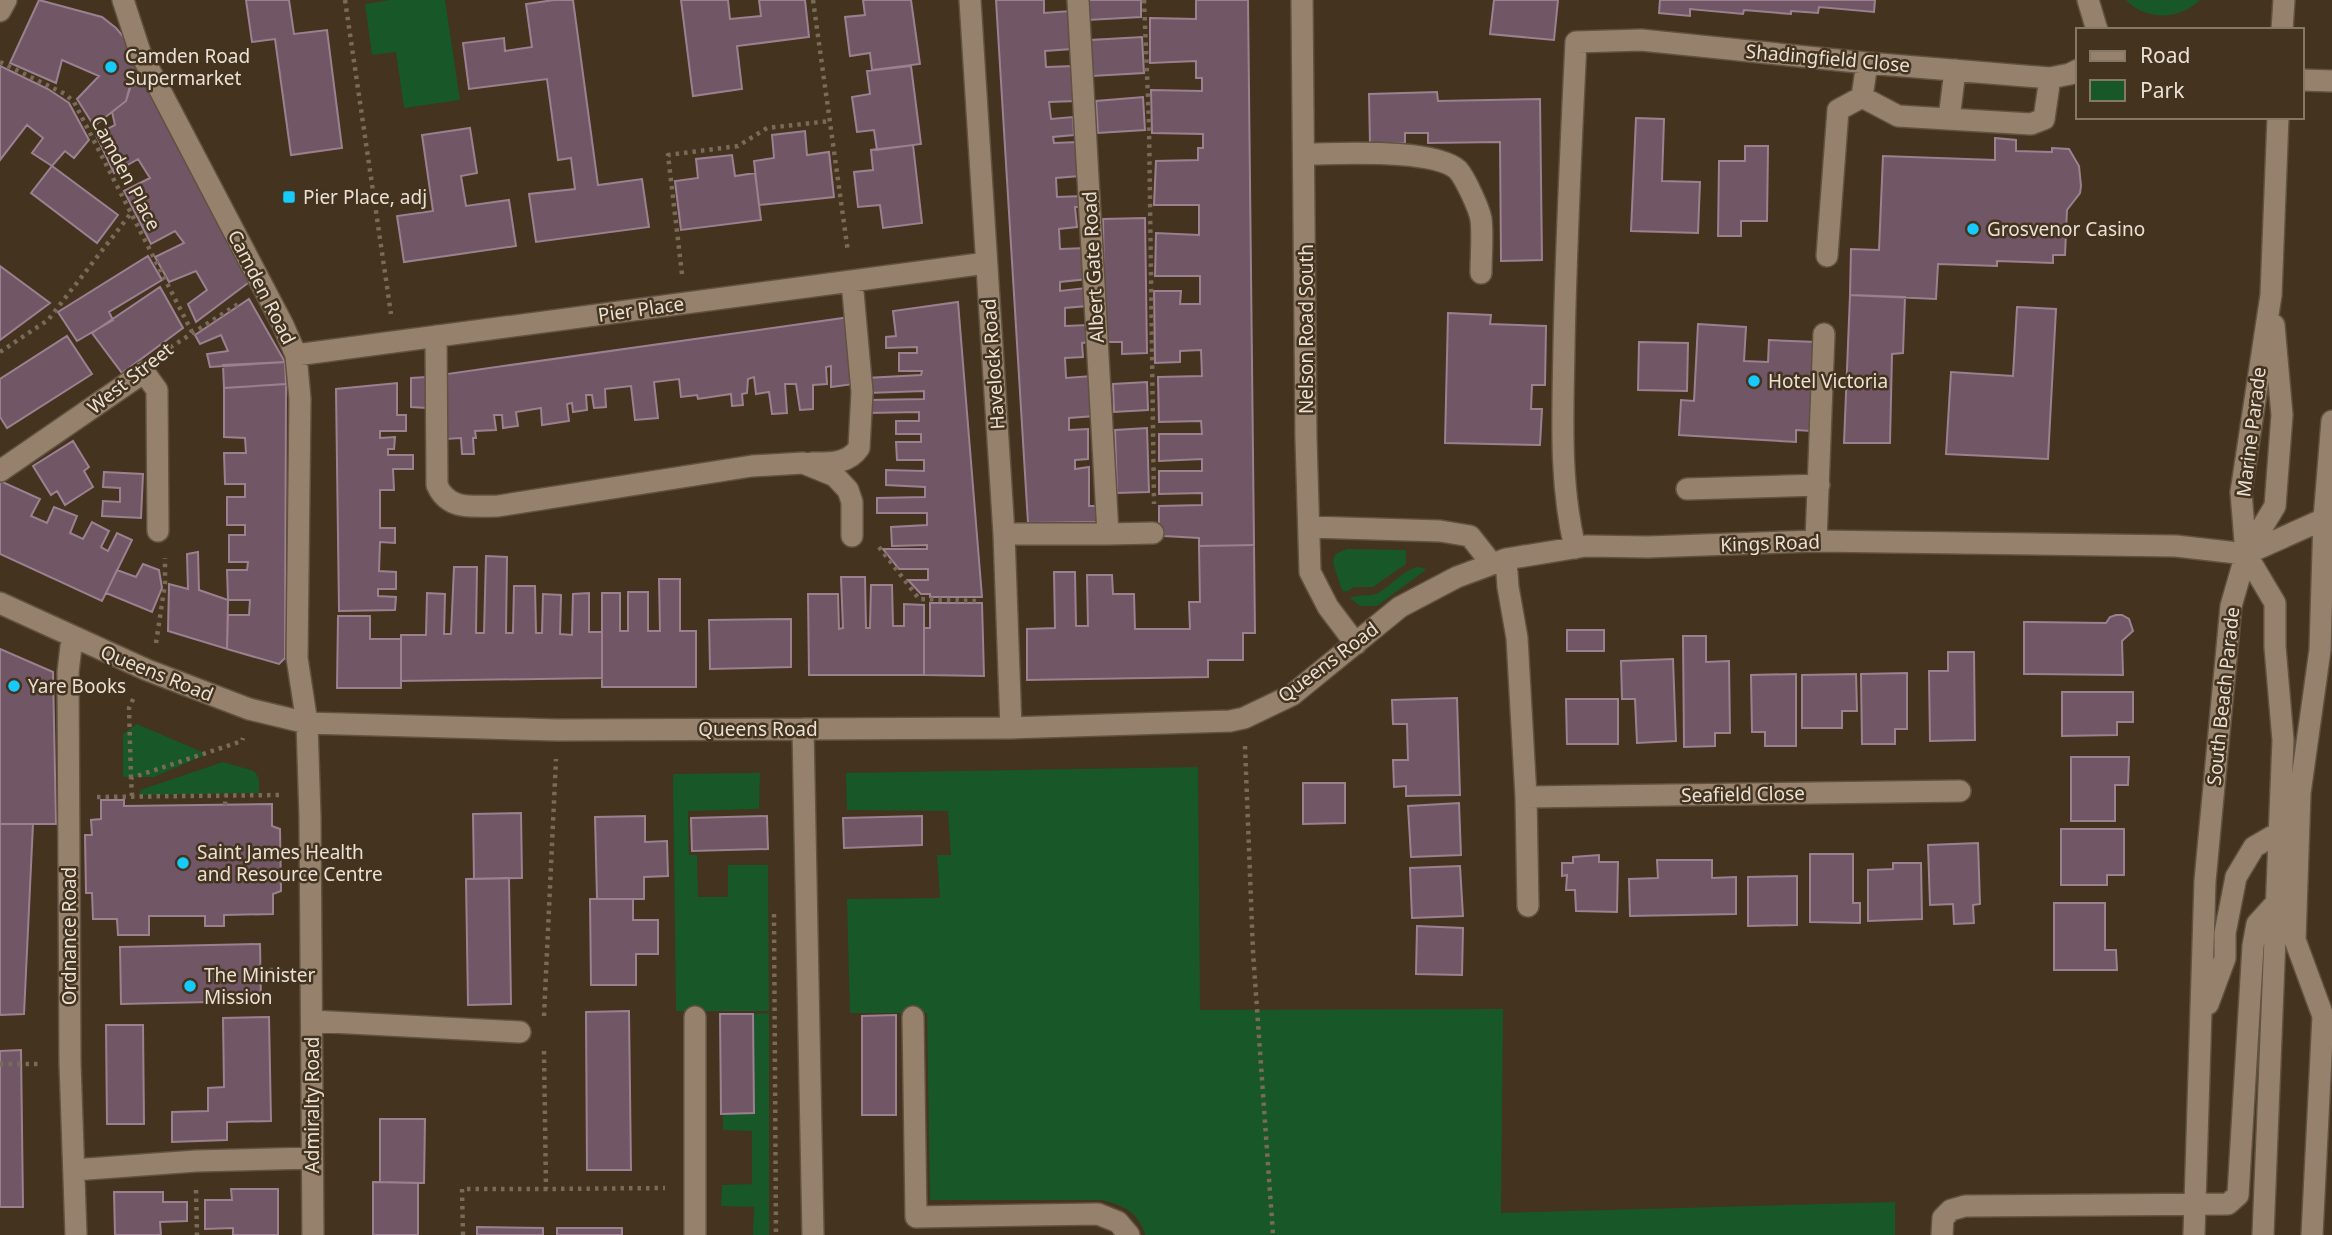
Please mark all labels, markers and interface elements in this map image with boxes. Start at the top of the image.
legend [2076,28,2304,119]
street label: Shadingfield Close [1745,38,1911,78]
text: Road [2140,41,2190,69]
place label: Camden Road Supermarket [125,43,250,91]
marker: Camden Road Supermarket [103,59,119,75]
text: Park [2140,76,2185,104]
street label: Camden Place [85,111,167,235]
place label: Pier Place, adj [303,184,427,210]
marker: Pier Place, adj [281,189,297,205]
street label: Albert Gate Road [1076,191,1110,343]
place label: Grosvenor Casino [1987,216,2145,242]
marker: Grosvenor Casino [1965,221,1981,237]
street label: Camden Road [222,225,302,349]
street label: Nelson Road South [1293,244,1319,414]
street label: Pier Place [596,290,686,328]
street label: Havelock Road [975,298,1011,430]
street label: West Street [82,336,178,420]
street label: Marine Parade [2230,366,2272,498]
place label: Hotel Victoria [1768,368,1888,394]
marker: Hotel Victoria [1746,373,1762,389]
street label: Kings Road [1720,528,1820,558]
street label: South Beach Parade [2201,605,2245,787]
street label: Queens Road [1272,616,1384,708]
street label: Queens Road [97,639,217,707]
place label: Yare Books [28,673,126,699]
marker: Yare Books [6,678,22,694]
street label: Queens Road [698,716,818,742]
street label: Seafield Close [1681,780,1805,808]
place label: Saint James Health and Resource Centre [197,839,383,887]
marker: Saint James Health and Resource Centre [175,855,191,871]
street label: Ordnance Road [56,867,82,1005]
place label: The Minister Mission [204,962,315,1010]
marker: The Minister Mission [182,978,198,994]
street label: Admiralty Road [299,1037,325,1173]

